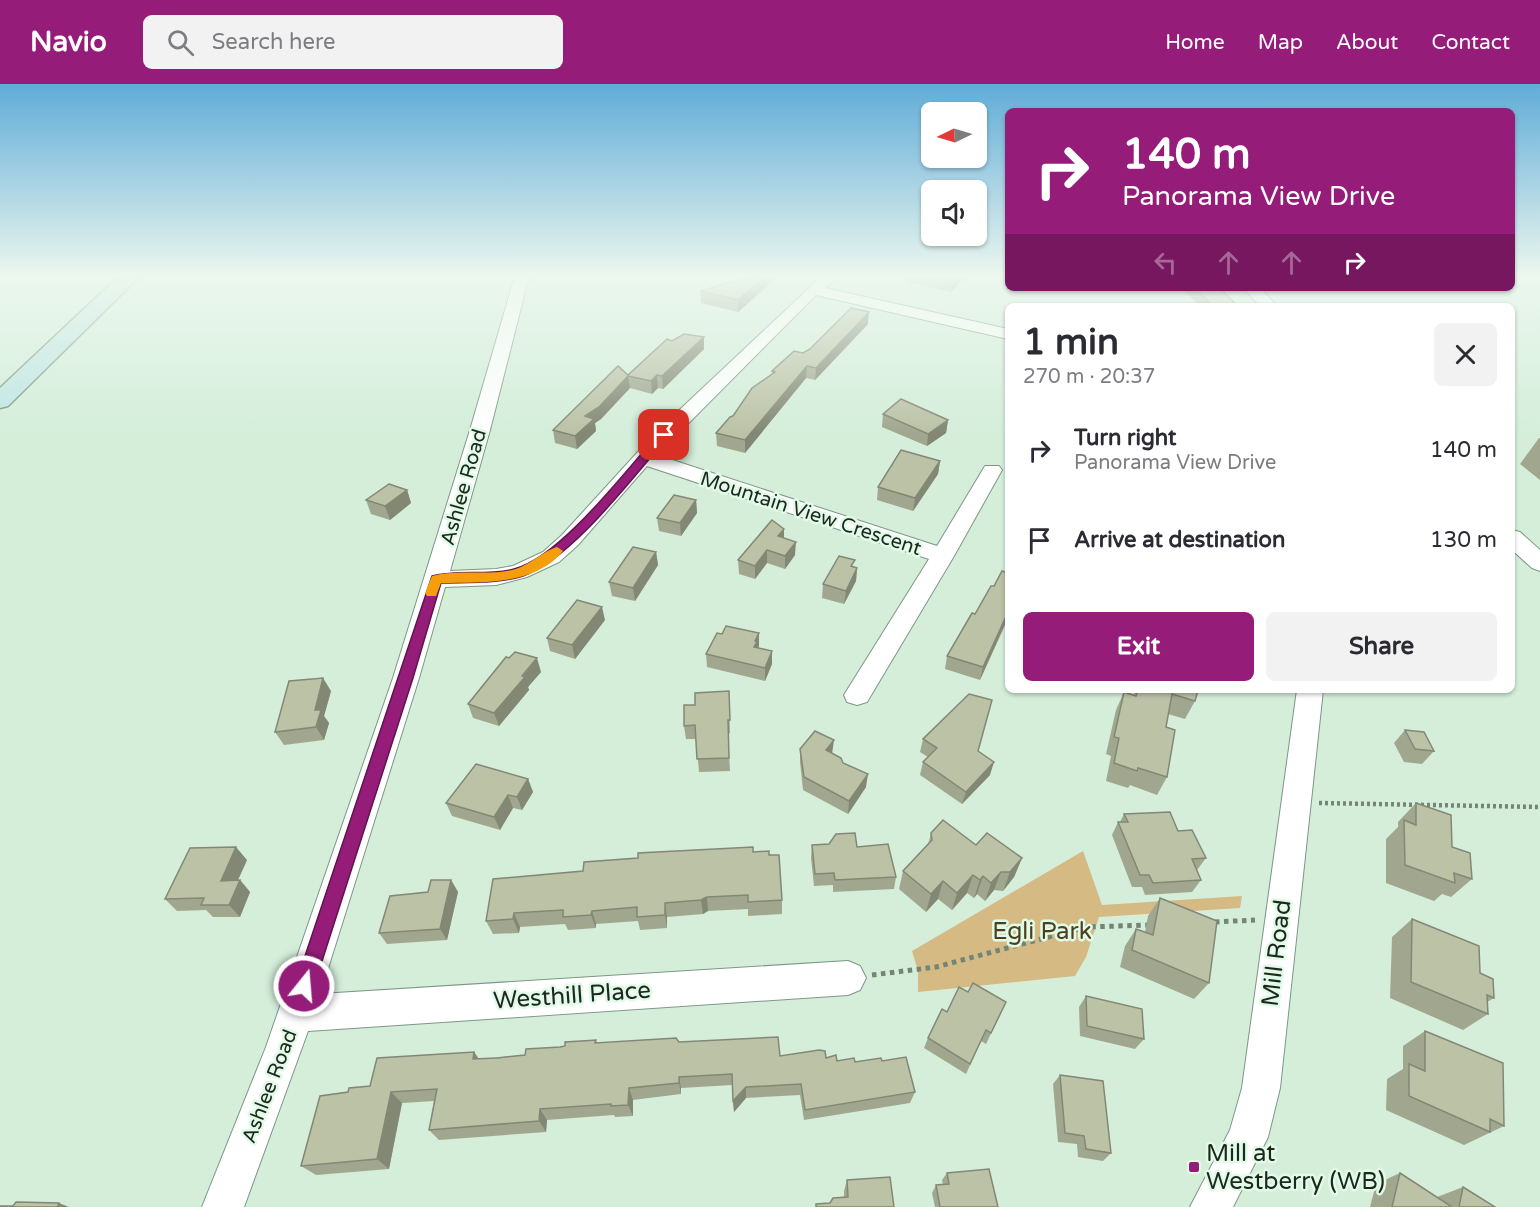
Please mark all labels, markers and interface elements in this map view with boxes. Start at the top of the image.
search box [143,15,563,69]
text: Navio [30,25,107,59]
icon: search [164,26,197,59]
text: Search here [212,29,336,55]
text: Home [1165,30,1225,55]
text: Map [1258,30,1303,55]
text: About [1336,30,1398,55]
text: Contact [1431,30,1510,55]
north arrow [921,102,987,168]
map controls [921,102,987,246]
text: 140 m [1122,129,1251,180]
icon: right [1023,132,1101,210]
button: sound [921,180,987,246]
text: Panorama View Drive [1122,180,1395,213]
icon: left [1149,246,1182,279]
icon: ahead [1212,246,1245,279]
icon: ahead [1275,246,1308,279]
icon: right [1338,246,1371,279]
text: 1 min [1023,321,1119,364]
button: close [1434,323,1497,386]
text: 270 m · 20:37 [1023,365,1155,389]
pin [638,409,689,460]
icon: arrive [647,418,680,451]
text: Turn right [1074,425,1176,451]
street label: Ashlee Road [436,426,492,548]
icon: right [1023,434,1056,467]
text: 140 m [1430,437,1497,463]
text: Panorama View Drive [1074,451,1276,475]
street label: Mountain View Crescent [697,467,925,561]
icon: arrive [1023,524,1056,557]
text: Arrive at destination [1074,527,1285,553]
text: 130 m [1430,527,1497,553]
button: Exit [1023,612,1254,681]
button: Share [1266,612,1497,681]
street label: Mill Road [1256,898,1297,1008]
park label: Egli Park [992,917,1092,946]
position arrow [272,954,336,1018]
street label: Westhill Place [492,976,652,1015]
street label: Ashlee Road [237,1026,303,1147]
place label: Mill at Westberry (WB) [1206,1139,1385,1196]
marker: Mill at Westberry (WB) [1187,1160,1201,1174]

